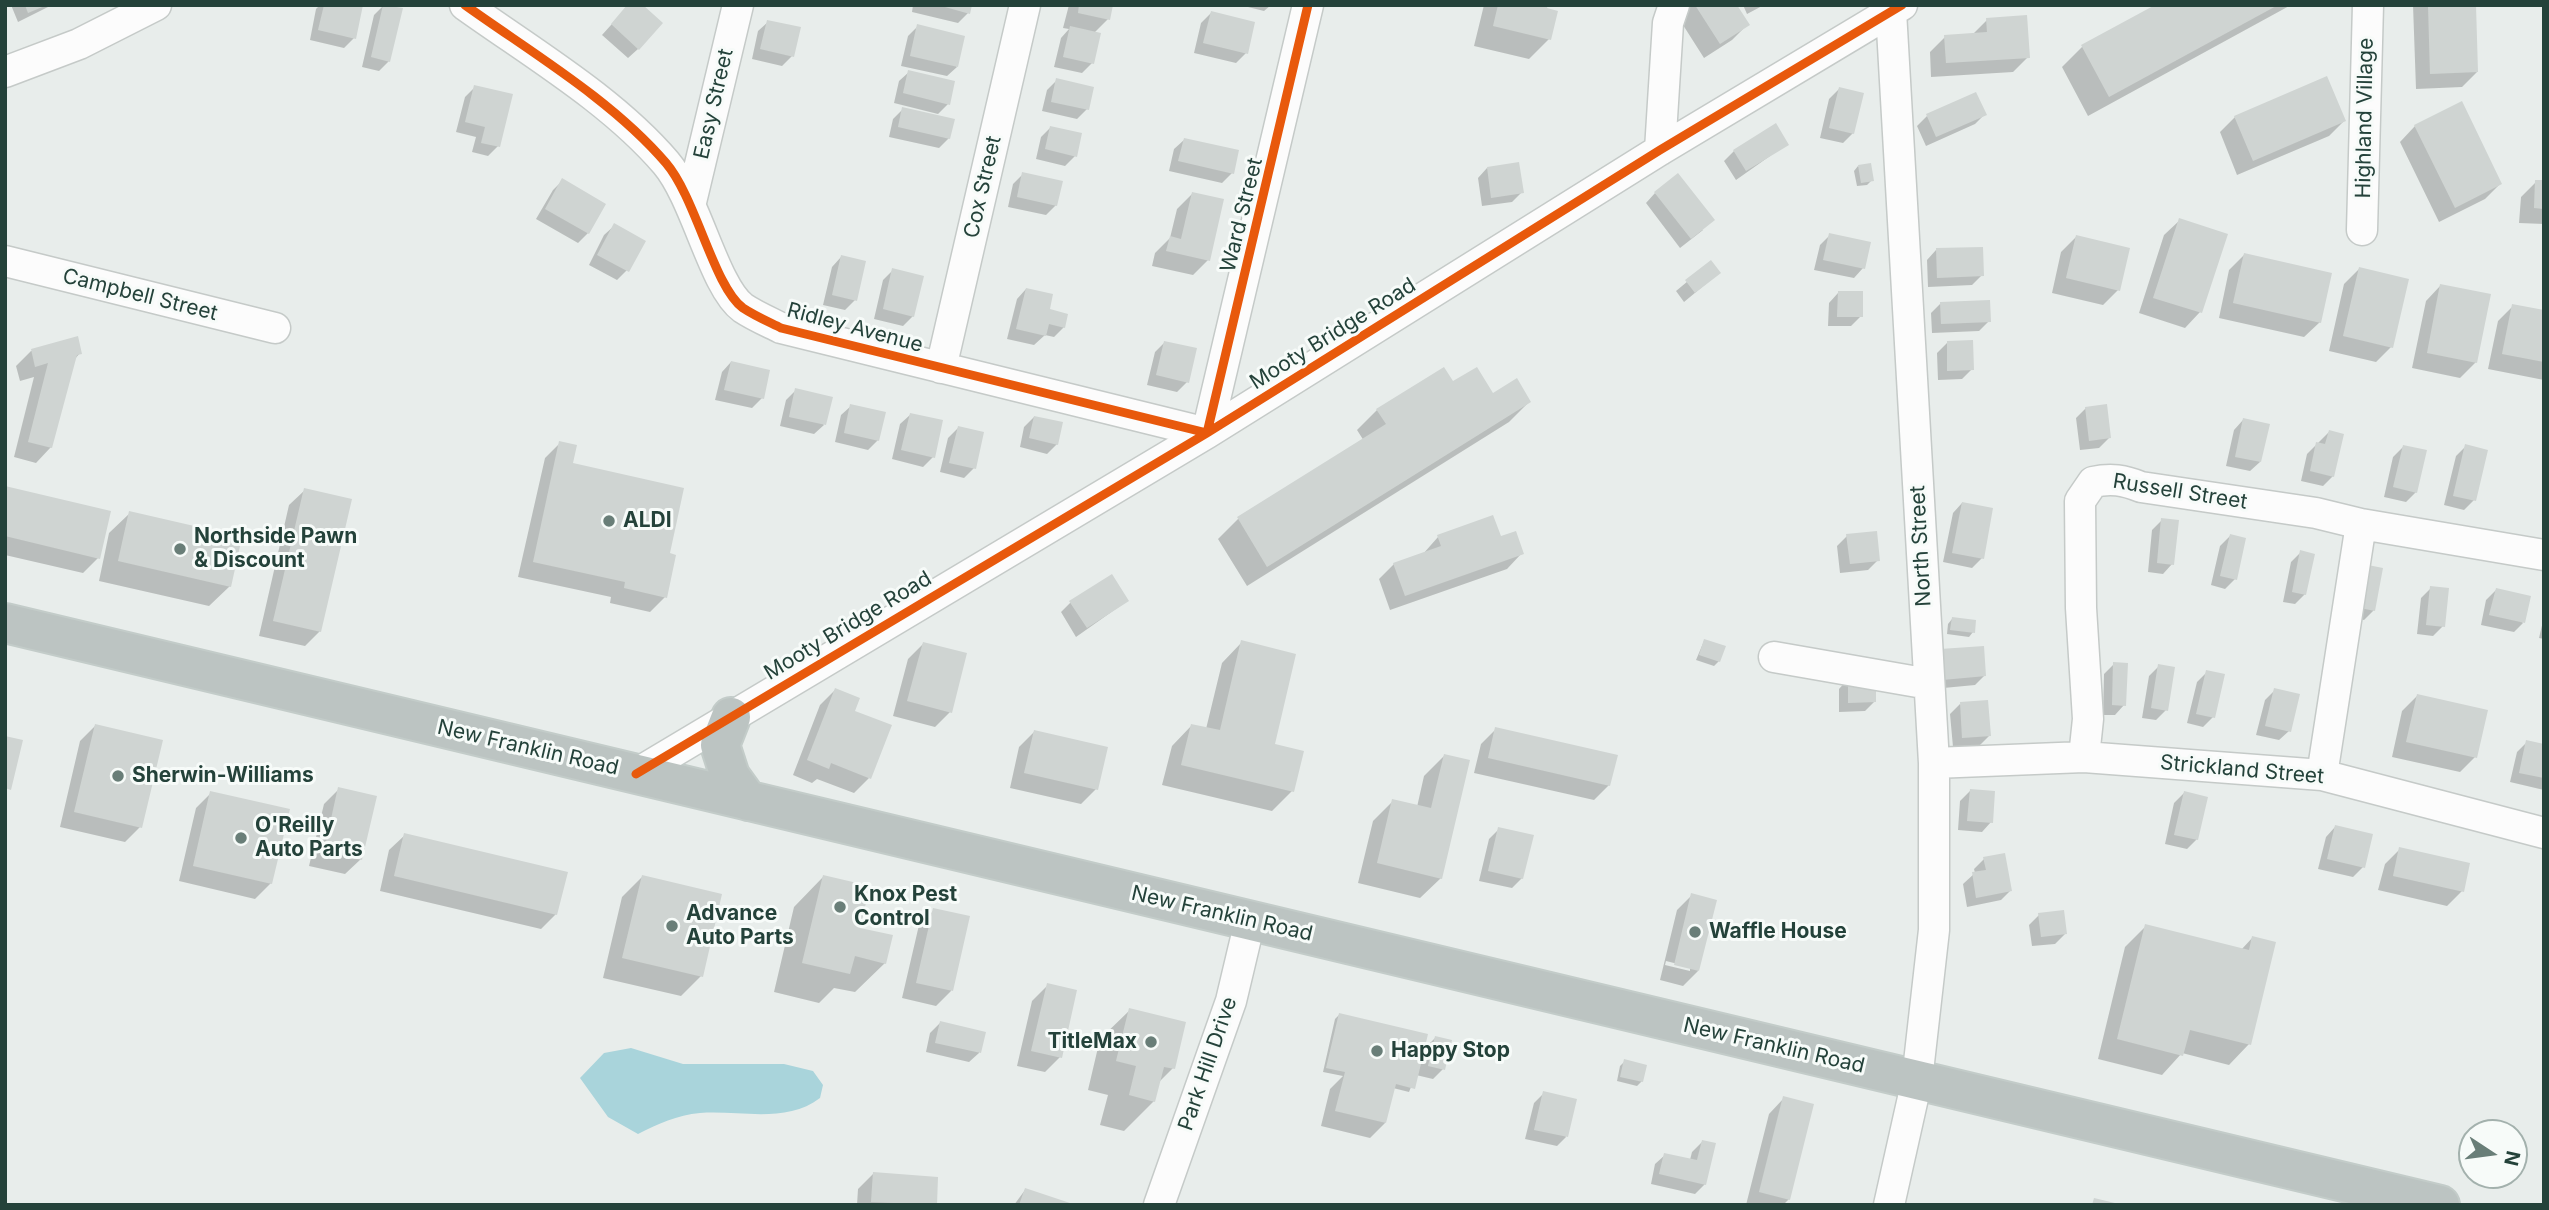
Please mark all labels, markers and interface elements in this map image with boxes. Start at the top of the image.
street label: Highland Village [2351,37,2379,199]
street label: Easy Street [689,46,739,162]
street label: Cox Street [959,133,1007,241]
street label: Ward Street [1216,155,1268,275]
street label: Campbell Street [60,264,220,326]
street label: Mooty Bridge Road [1245,273,1421,395]
street label: Ridley Avenue [784,298,926,358]
street label: Russell Street [2111,469,2249,515]
street label: North Street [1905,485,1937,607]
place label: ALDI [623,508,672,534]
marker: ALDI [601,513,617,529]
place label: Northside Pawn & Discount [194,524,357,574]
marker: Northside Pawn & Discount [172,541,188,557]
street label: Mooty Bridge Road [760,566,936,686]
street label: New Franklin Road [435,715,621,781]
street label: Strickland Street [2159,750,2325,790]
place label: Sherwin-Williams [132,763,314,789]
marker: Sherwin-Williams [110,768,126,784]
place label: O'Reilly Auto Parts [255,813,363,863]
marker: O'Reilly Auto Parts [233,830,249,846]
street label: New Franklin Road [1129,881,1315,947]
place label: Knox Pest Control [854,882,957,932]
marker: Knox Pest Control [832,899,848,915]
place label: Advance Auto Parts [686,901,794,951]
marker: Advance Auto Parts [664,918,680,934]
place label: Waffle House [1709,919,1847,945]
marker: Waffle House [1687,924,1703,940]
street label: Park Hill Drive [1173,994,1243,1134]
street label: New Franklin Road [1681,1013,1867,1079]
place label: TitleMax [1047,1029,1137,1055]
marker: TitleMax [1143,1034,1159,1050]
place label: Happy Stop [1391,1038,1510,1064]
marker: Happy Stop [1369,1043,1385,1059]
north arrow [2458,1119,2528,1189]
text: N [2499,1149,2525,1168]

